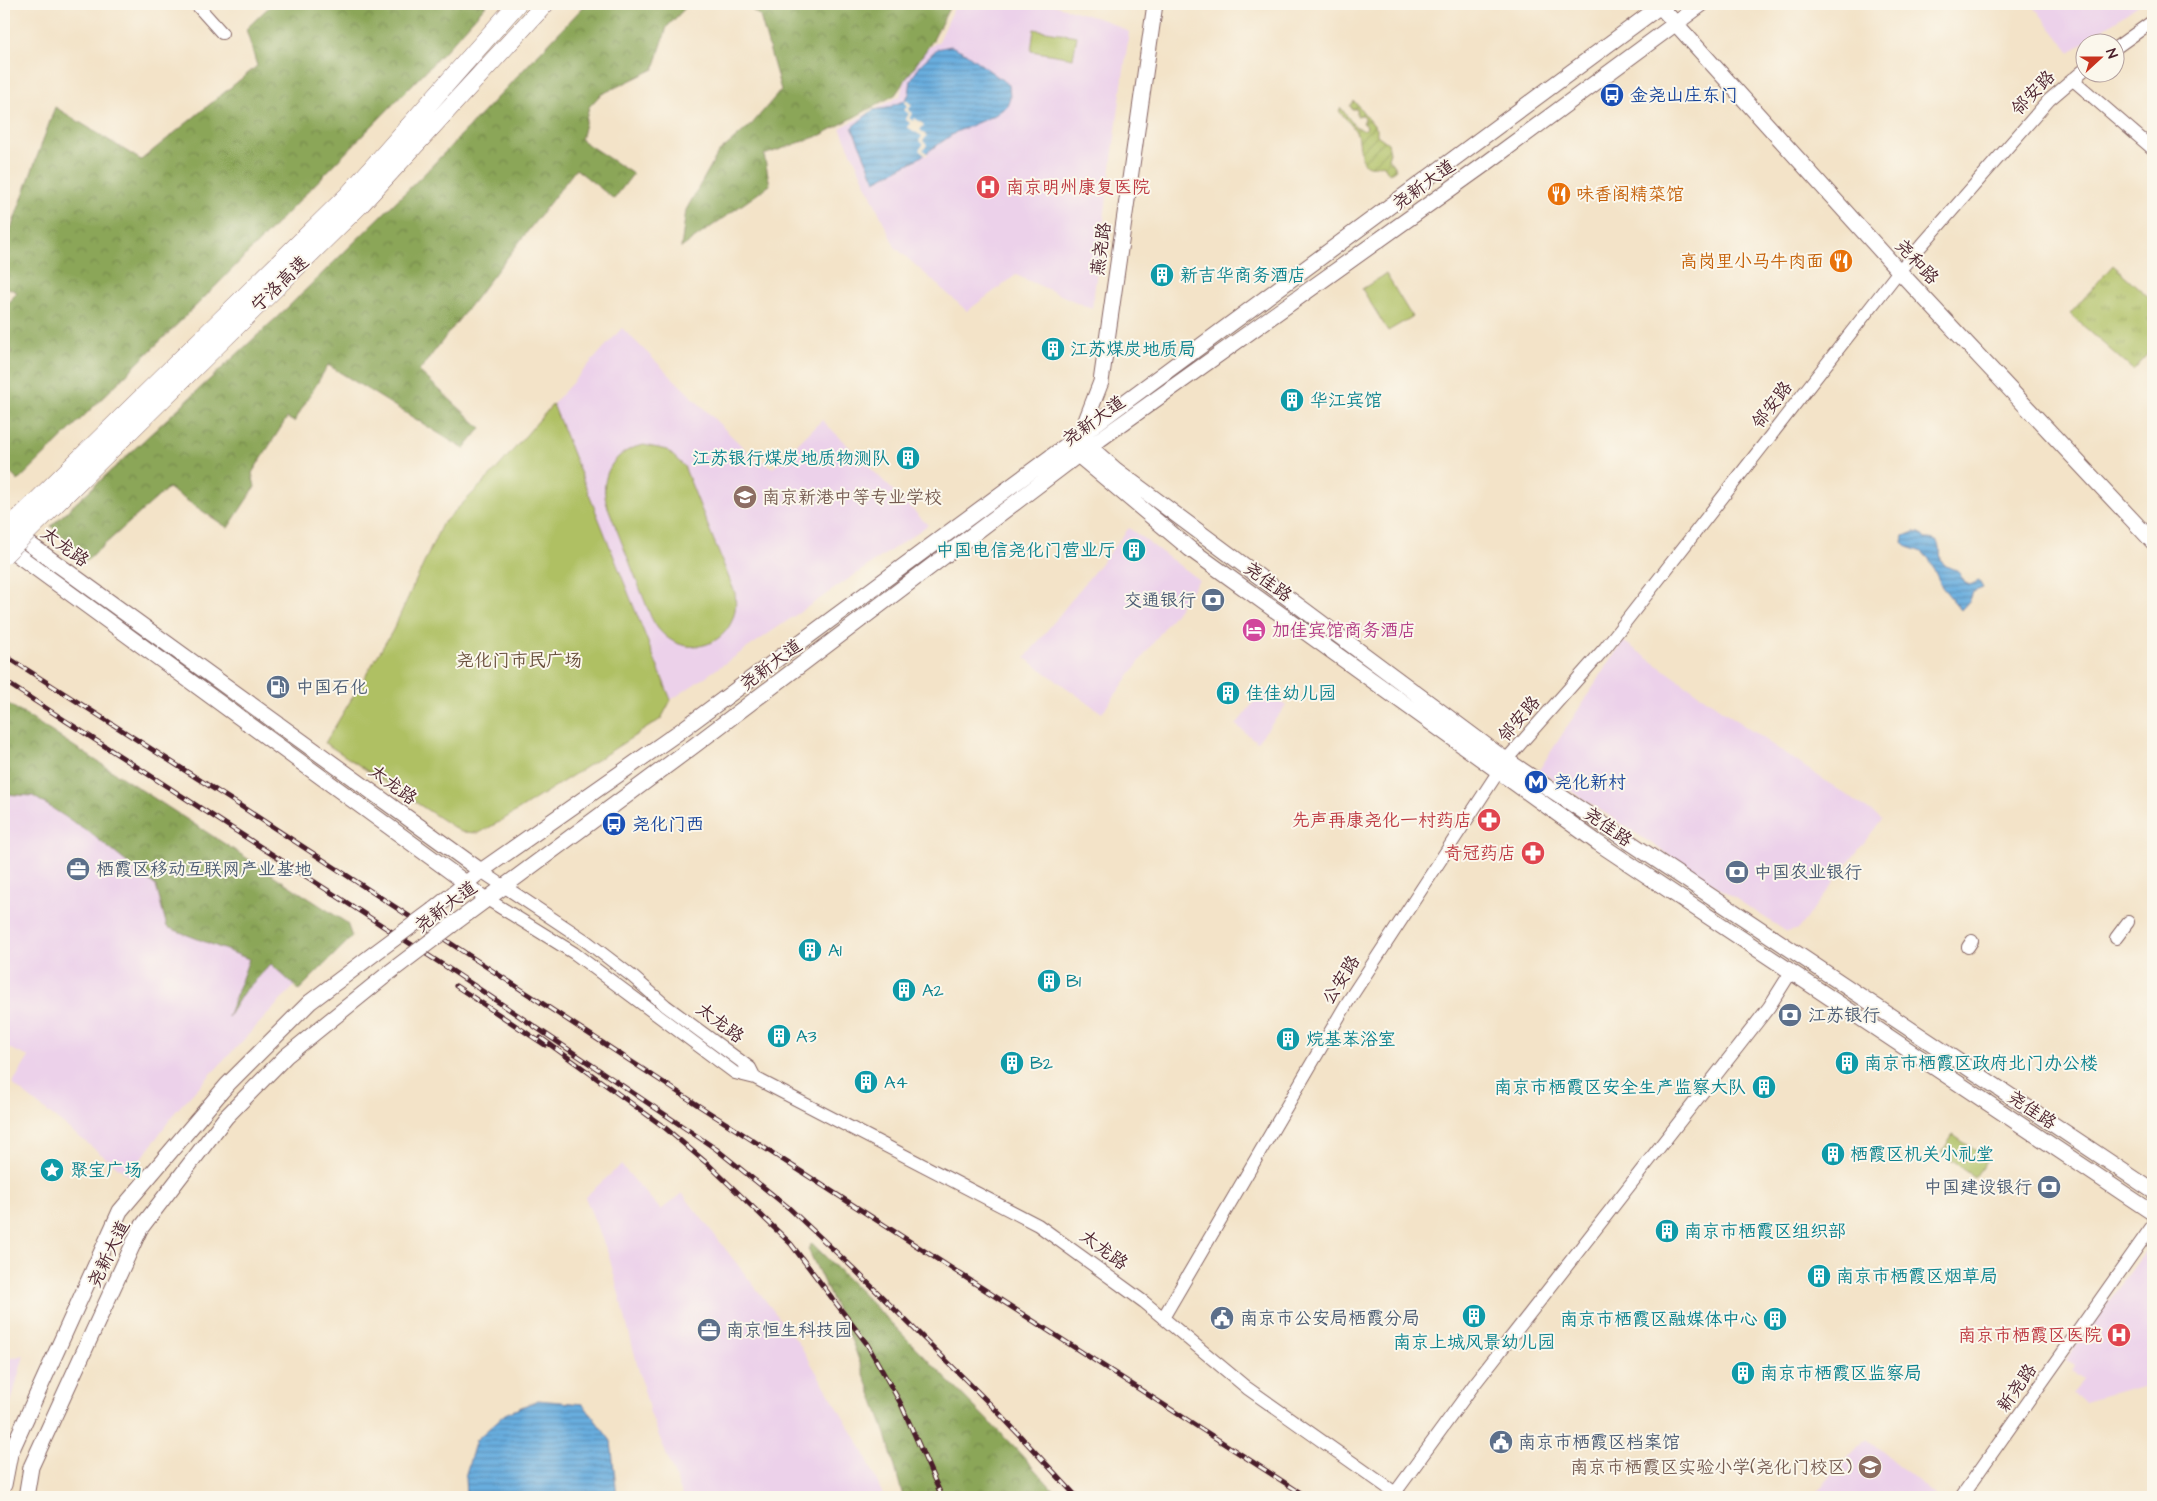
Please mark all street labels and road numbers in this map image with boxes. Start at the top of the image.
street label: 邻安路 [2005,65,2061,121]
street label: 尧新大道 [1388,154,1460,216]
street label: 燕尧路 [1085,221,1117,277]
street label: 尧和路 [1889,234,1945,290]
street label: 宁洛高速 [245,250,315,318]
street label: 邻安路 [1746,376,1798,434]
street label: 尧新大道 [1058,390,1130,452]
street label: 太龙路 [36,521,94,573]
street label: 尧佳路 [1239,556,1297,608]
street label: 尧新大道 [735,633,807,697]
street label: 邻安路 [1492,690,1546,748]
street label: 太龙路 [364,759,422,811]
street label: 尧佳路 [1579,801,1637,853]
street label: 尧新大道 [410,875,482,939]
street label: 公安路 [1316,950,1366,1010]
street label: 太龙路 [691,997,749,1049]
street label: 尧佳路 [2003,1085,2061,1135]
street label: 尧新大道 [82,1216,136,1292]
street label: 太龙路 [1075,1224,1133,1276]
street label: 新尧路 [1991,1359,2043,1417]

